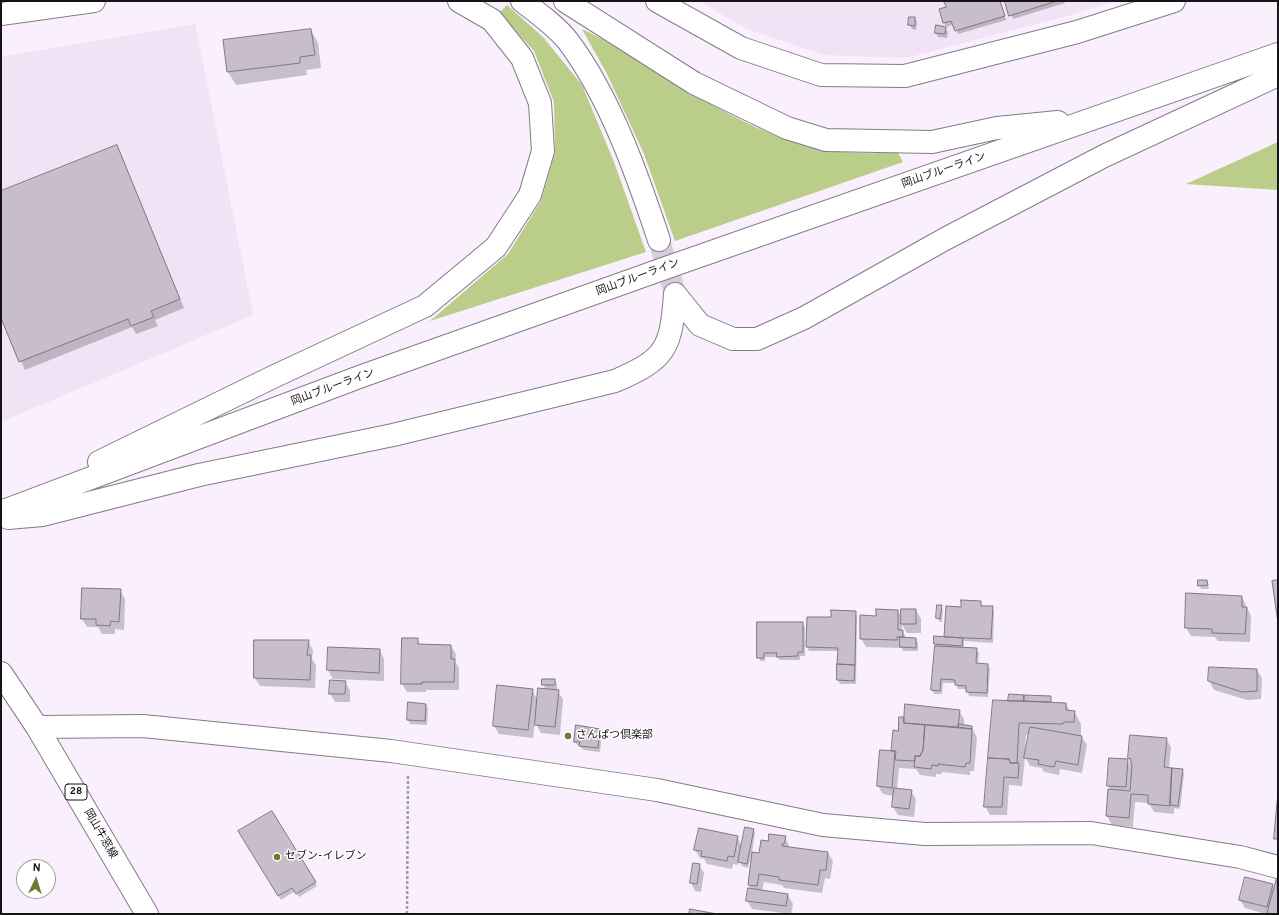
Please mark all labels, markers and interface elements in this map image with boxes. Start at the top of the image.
street label: 岡山ブルーライン [900,150,988,192]
street label: 岡山ブルーライン [594,257,682,299]
street label: 岡山ブルーライン [289,367,377,409]
place label: さんぱつ倶楽部 [576,729,653,743]
marker: さんぱつ倶楽部 [563,731,573,741]
road number: 28 [65,784,87,800]
street label: 岡山牛窓線 [81,807,119,861]
place label: セブン-イレブン [285,850,366,864]
marker: セブン-イレブン [272,852,282,862]
north arrow [16,859,56,899]
text: N [32,861,41,875]

